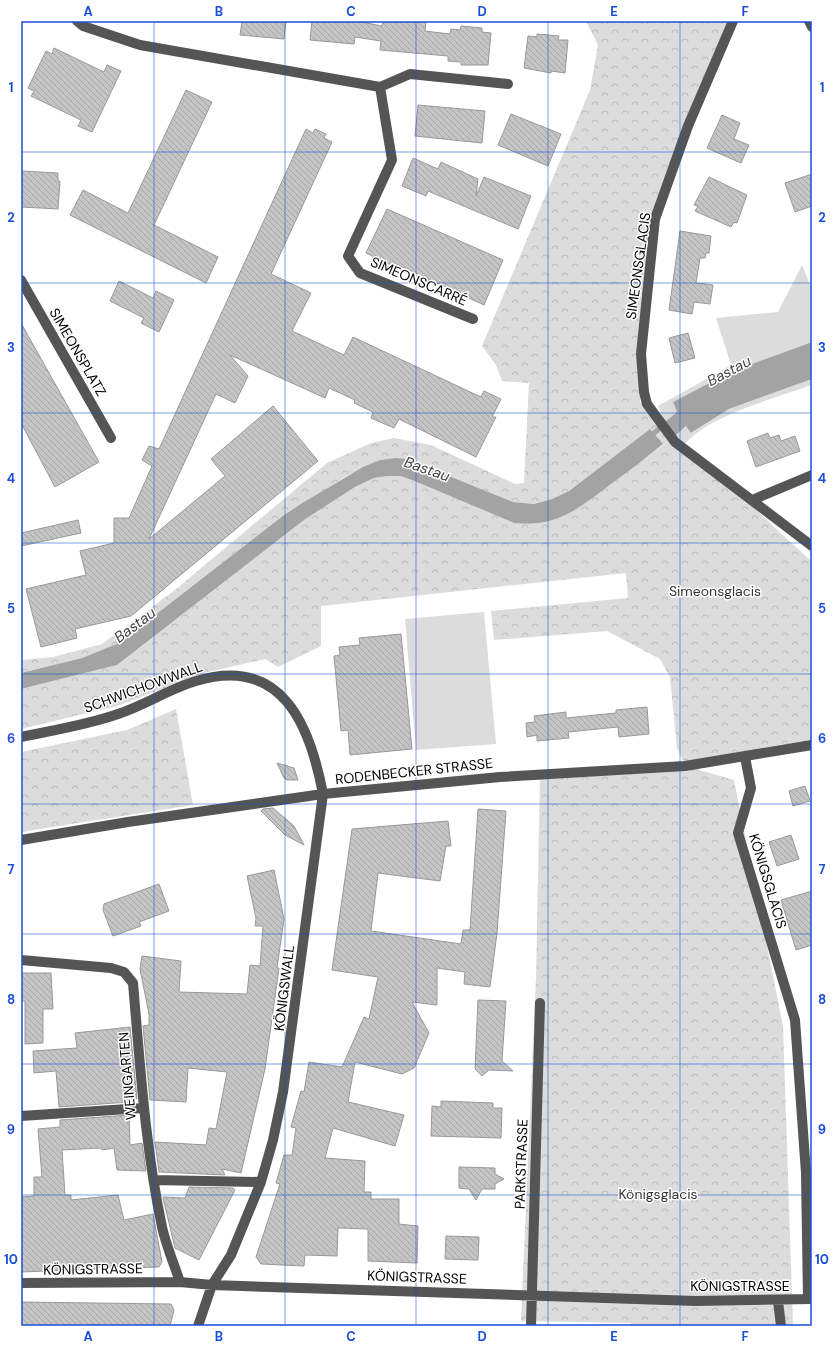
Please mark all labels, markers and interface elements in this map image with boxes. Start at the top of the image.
text: A [83,3,93,20]
text: B [215,3,223,20]
text: C [346,3,356,20]
text: D [477,3,487,20]
text: E [610,3,618,20]
text: F [741,3,749,20]
text: 1 [9,79,13,96]
text: 1 [820,79,824,96]
text: 2 [7,209,15,226]
text: 2 [818,209,826,226]
street label: SIMEONSGLACIS [622,211,654,321]
street label: SIMEONSCARRÉ [368,253,470,310]
street label: SIMEONSPLATZ [45,305,111,399]
text: 3 [7,339,15,356]
text: 3 [818,339,826,356]
water label: Bastau [703,351,755,391]
water label: Bastau [401,452,453,486]
text: 4 [7,470,15,487]
text: 4 [818,470,826,487]
park label: Simeonsglacis [669,582,761,600]
text: 5 [7,600,15,617]
text: 5 [818,600,826,617]
water label: Bastau [110,603,160,647]
street label: SCHWICHOWWALL [81,657,205,717]
text: 6 [7,730,15,747]
text: 6 [818,730,826,747]
street label: RODENBECKER STRASSE [334,754,494,788]
street label: KÖNIGSGLACIS [745,831,791,931]
text: 7 [8,861,15,878]
text: 7 [819,861,826,878]
street label: KÖNIGSWALL [270,944,298,1032]
text: 8 [7,991,15,1008]
text: 8 [818,991,826,1008]
street label: WEINGARTEN [114,1031,140,1121]
street label: PARKSTRASSE [510,1119,532,1209]
text: 9 [7,1121,15,1138]
text: 9 [818,1121,826,1138]
park label: Königsglacis [618,1185,698,1203]
text: 10 [4,1251,18,1268]
text: 10 [815,1251,829,1268]
street label: KÖNIGSTRASSE [43,1259,143,1279]
street label: KÖNIGSTRASSE [367,1266,467,1288]
street label: KÖNIGSTRASSE [690,1277,790,1295]
text: A [83,1328,93,1345]
text: B [215,1328,223,1345]
text: C [346,1328,356,1345]
text: D [477,1328,487,1345]
text: E [610,1328,618,1345]
text: F [741,1328,749,1345]

